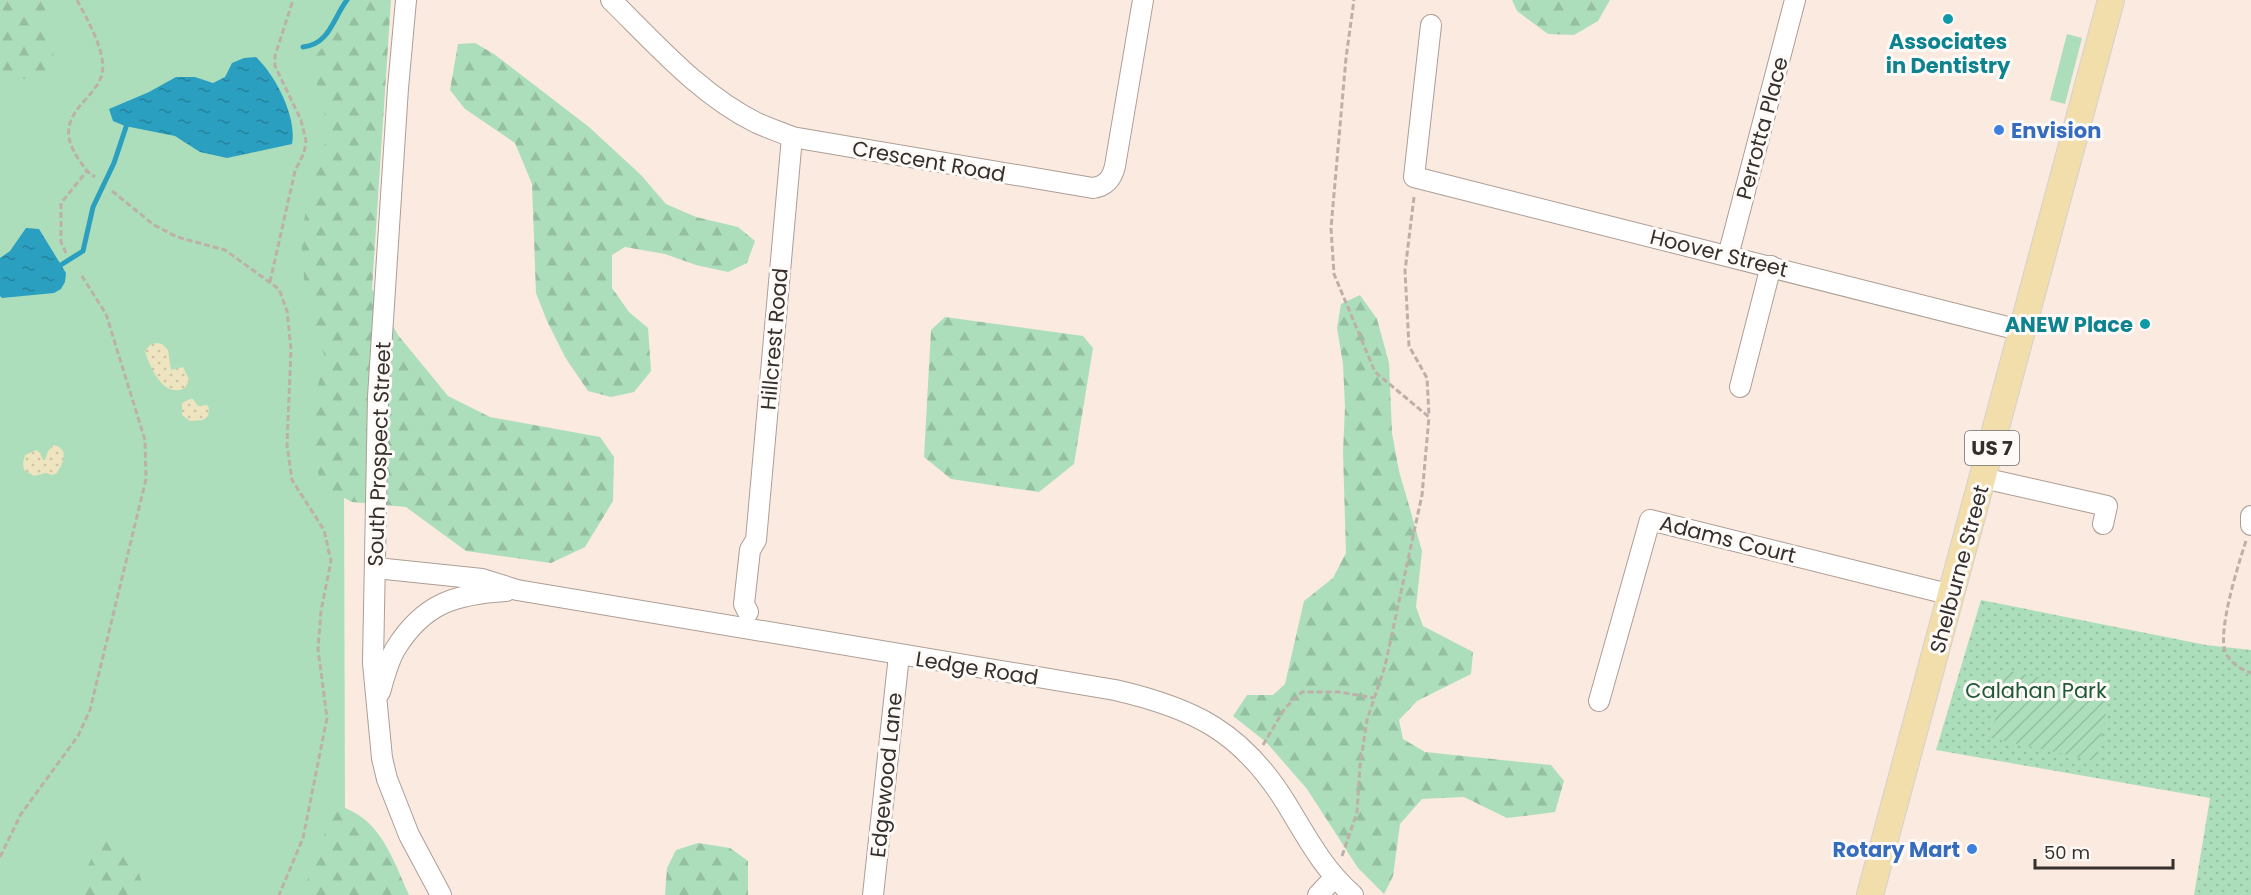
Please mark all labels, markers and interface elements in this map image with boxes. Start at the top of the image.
marker: Associates in Dentistry [1941,12,1955,26]
place label: Associates in Dentistry [1886,27,2011,80]
street label: Perrotta Place [1729,53,1795,203]
place label: Envision [2011,116,2101,145]
marker: Envision [1992,123,2006,137]
street label: Crescent Road [850,133,1008,189]
street label: Hoover Street [1647,222,1791,284]
street label: Hillcrest Road [753,267,795,411]
place label: ANEW Place [2005,310,2133,339]
marker: ANEW Place [2138,317,2152,331]
street label: South Prospect Street [361,341,397,567]
road number: US 7 [1965,431,2019,465]
street label: Shelburne Street [1923,482,1995,656]
street label: Adams Court [1657,508,1799,570]
street label: Ledge Road [914,644,1040,692]
park label: Calahan Park [1965,676,2107,705]
street label: Edgewood Lane [863,691,909,859]
scale bar [2035,832,2173,870]
place label: Rotary Mart [1832,835,1960,864]
text: 50 m [2044,840,2090,865]
marker: Rotary Mart [1965,842,1979,856]

